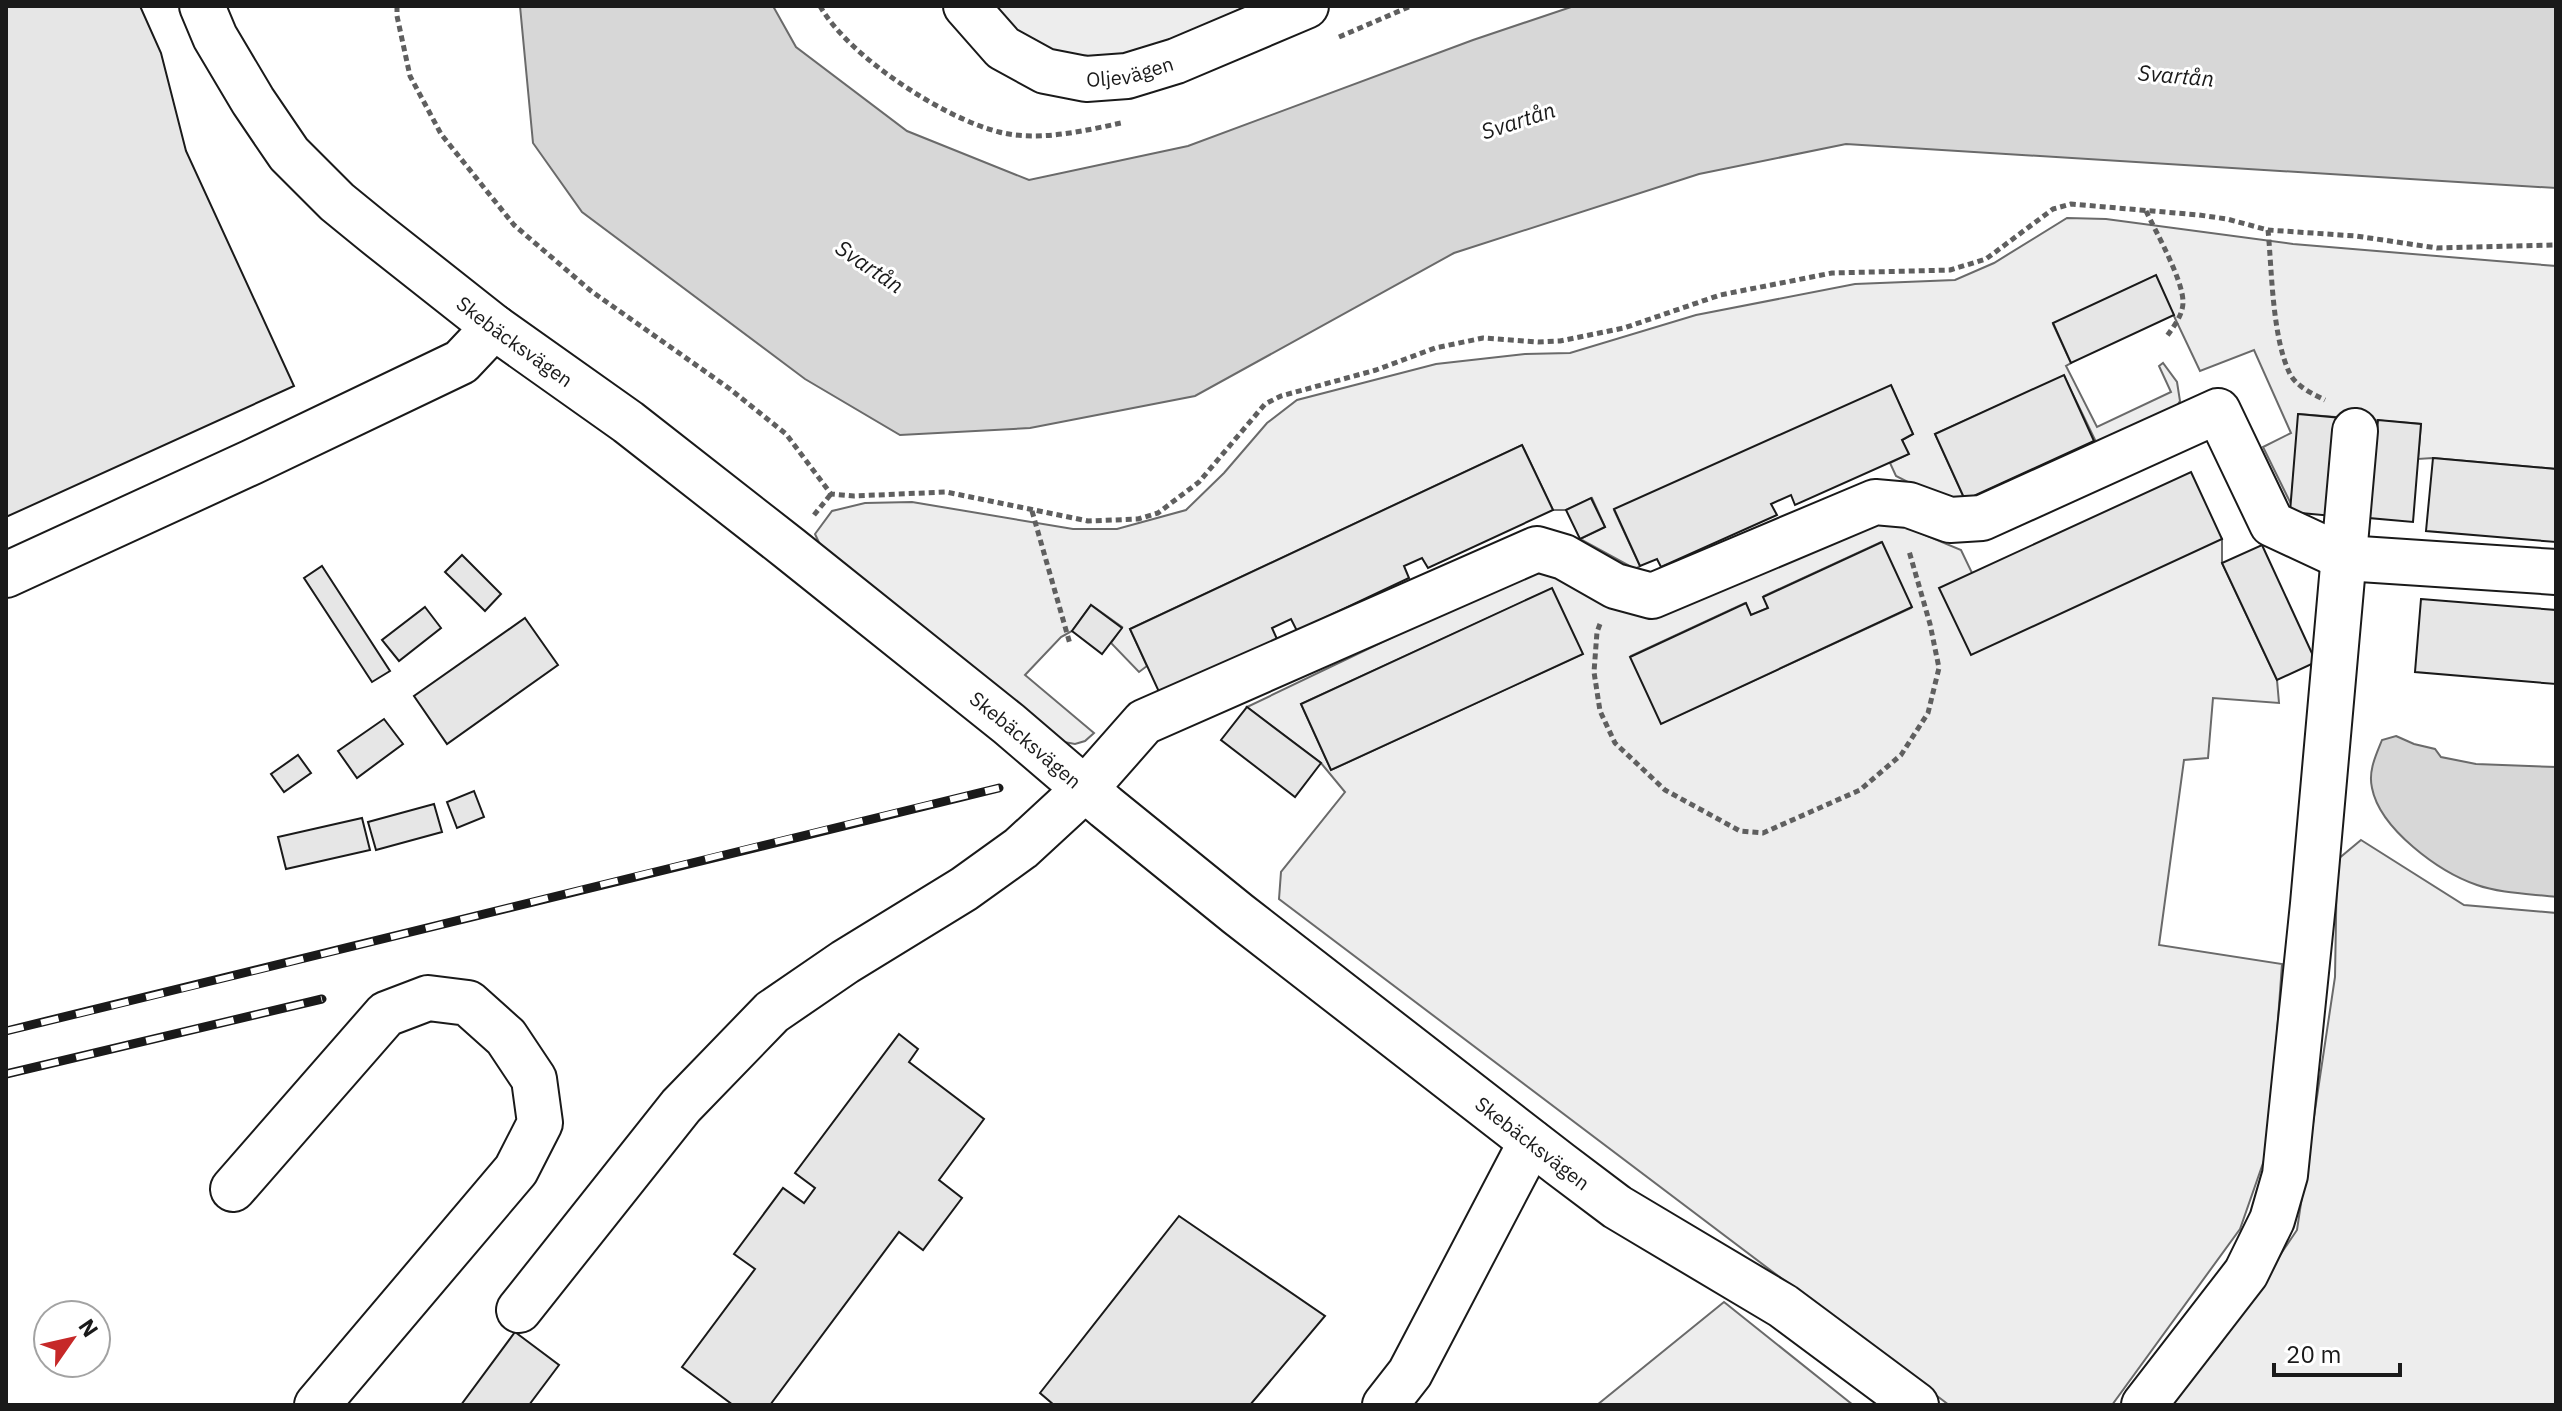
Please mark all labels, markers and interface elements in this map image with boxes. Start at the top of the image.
street label: Oljevägen [1085,49,1176,92]
water label: Svartån [2137,57,2215,93]
water label: Svartån [1477,94,1559,146]
water label: Svartån [830,233,910,299]
street label: Skebäcksvägen [451,289,579,393]
street label: Skebäcksvägen [964,685,1088,794]
street label: Skebäcksvägen [1470,1090,1596,1196]
north arrow [32,1299,112,1379]
text: N [73,1313,105,1342]
scale bar [2274,1327,2400,1377]
text: 20 m [2286,1338,2341,1370]

